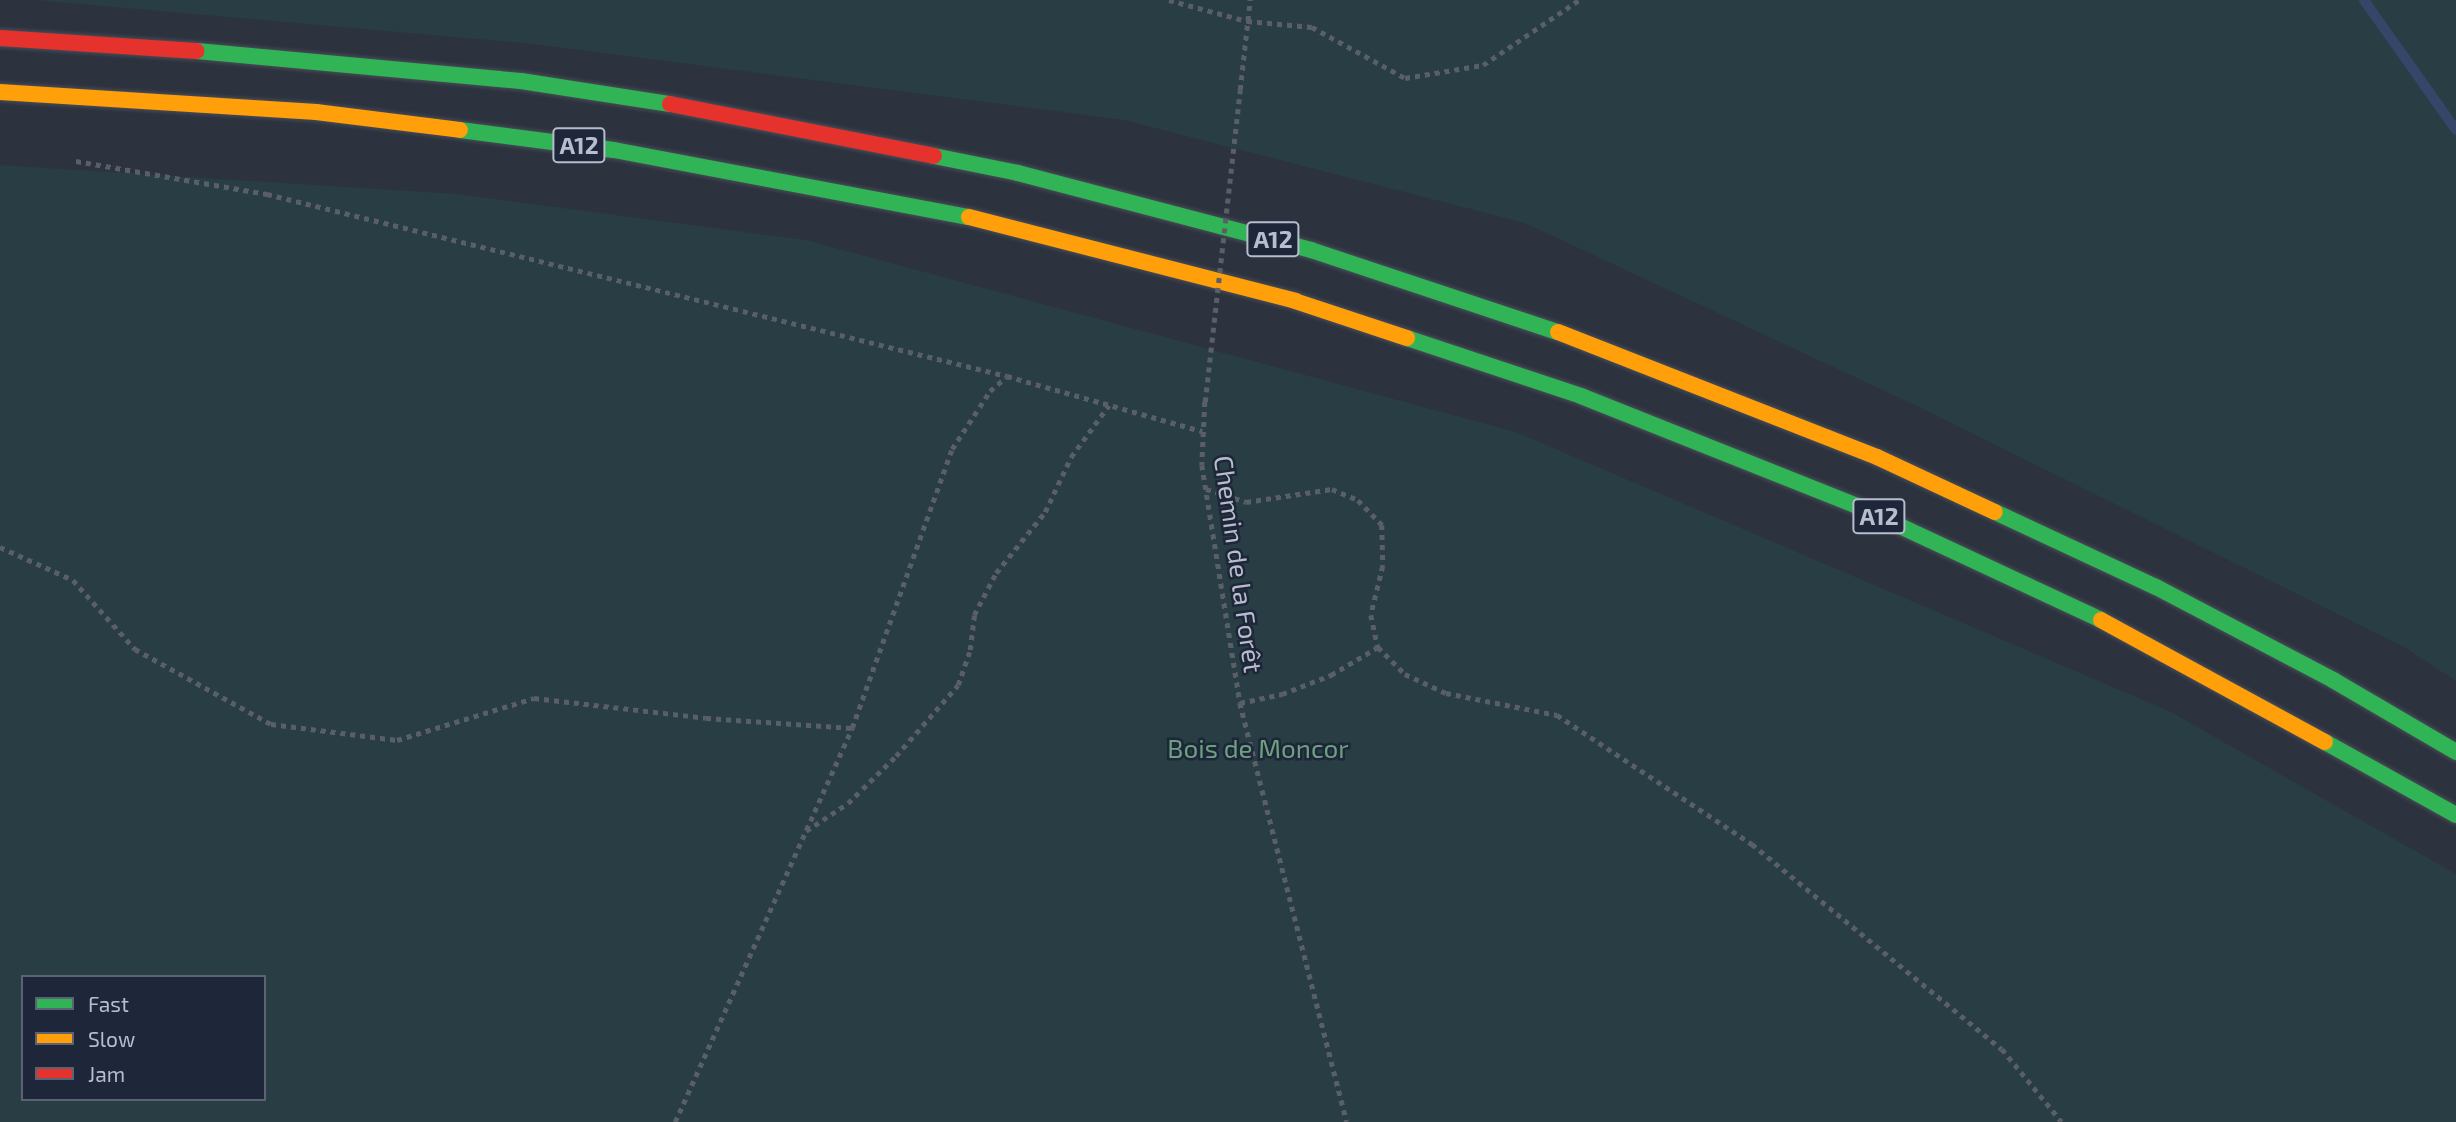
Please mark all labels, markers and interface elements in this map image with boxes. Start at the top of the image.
road number: A12 [551,125,607,166]
road number: A12 [1245,219,1301,260]
street label: Chemin de la Forêt [1208,453,1270,675]
road number: A12 [1851,495,1907,536]
park label: Bois de Moncor [1167,732,1349,764]
legend [21,975,266,1101]
text: Fast [88,991,129,1016]
text: Slow [88,1026,135,1051]
text: Jam [88,1061,125,1086]

